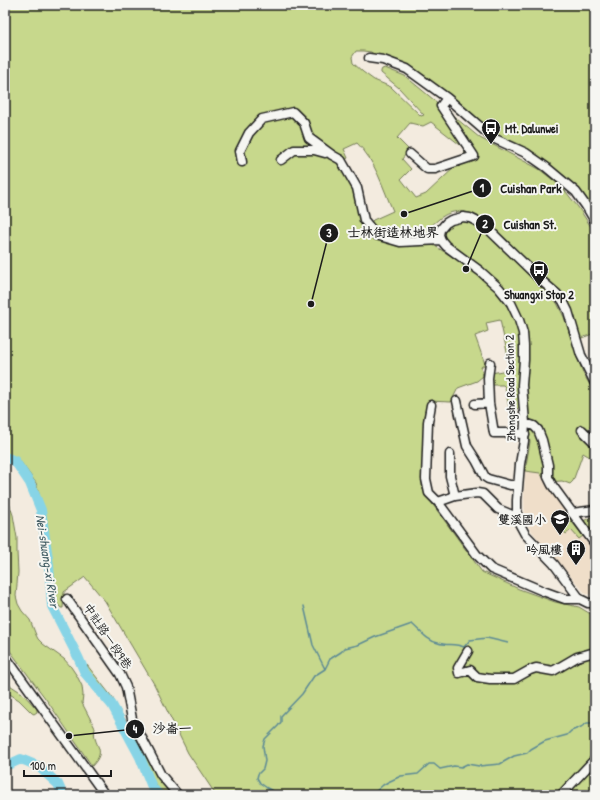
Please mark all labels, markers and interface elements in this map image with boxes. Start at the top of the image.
bus stop icon: Mt. Dalunwei [480,117,502,145]
place label: Mt. Dalunwei [505,120,559,137]
callout: Cuishan Park [472,176,570,201]
text: 1 [480,179,485,196]
text: Cuishan Park [500,179,562,197]
callout: Cuishan St. [475,211,564,236]
text: 2 [482,215,488,232]
text: Cuishan St. [504,215,557,233]
callout: 士林街造林地界 [319,220,446,245]
text: 士林街造林地界 [347,223,439,241]
text: 3 [326,224,332,241]
bus stop icon: Shuangxi Stop 2 [528,259,550,287]
place label: Shuangxi Stop 2 [504,286,574,304]
street label: Zhongshe Road Section 2 [501,334,519,442]
school or university icon: 雙溪國小 [549,508,571,536]
place label: 雙溪國小 [498,511,546,528]
water label: Nei-shuang-xi River [31,513,65,611]
building icon: 吟風樓 [565,538,587,566]
place label: 吟風樓 [526,541,562,558]
street label: 中社路一段9巷 [80,600,136,672]
callout: 沙崙一 [125,716,200,741]
text: 沙崙一 [152,719,192,737]
text: 4 [133,720,138,737]
scale bar [24,752,111,778]
text: 100 m [30,757,56,774]

